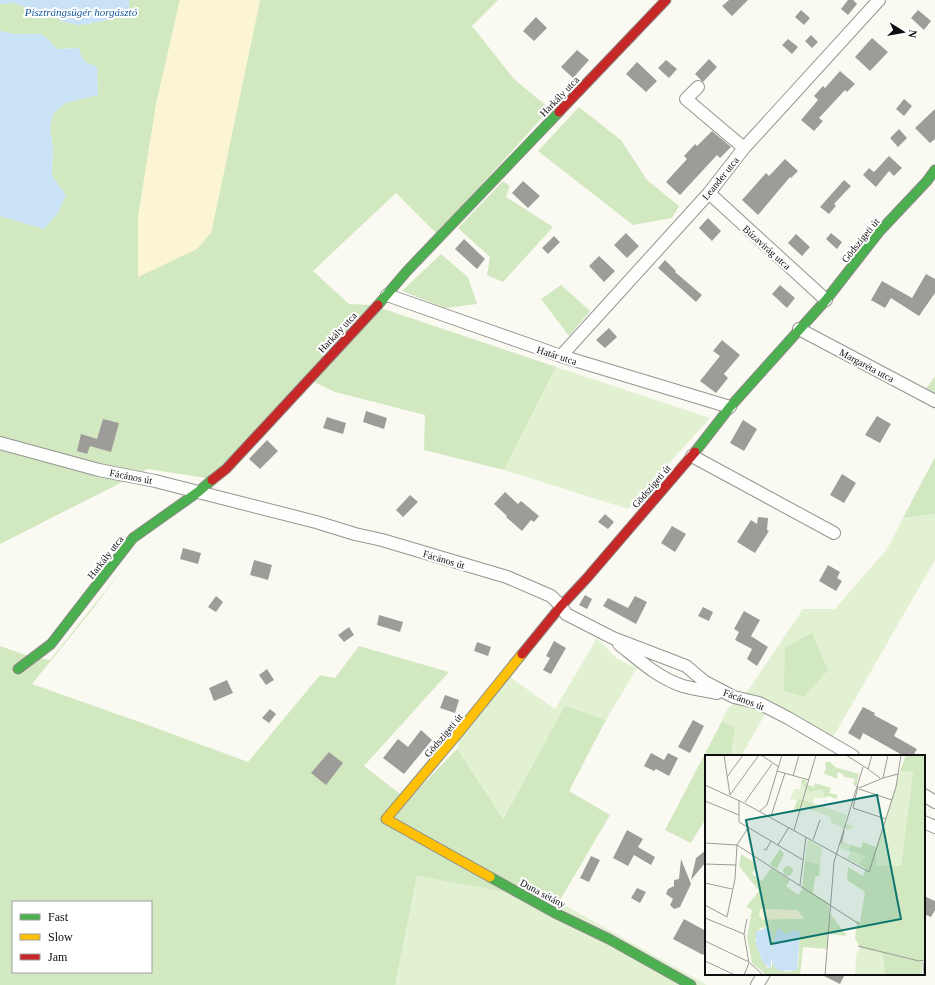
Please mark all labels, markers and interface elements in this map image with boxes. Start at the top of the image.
water label: Pisztrángsügér horgásztó [24,6,138,18]
north arrow [883,12,923,52]
text: N [906,29,919,39]
street label: Harkály utca [538,74,582,119]
street label: Leander utca [700,154,741,202]
street label: Gödszigeti út [839,216,882,265]
street label: Búzavirág utca [741,223,793,272]
street label: Harkály utca [316,309,359,355]
street label: Határ utca [535,344,579,367]
street label: Margaréta utca [838,346,896,385]
street label: Gödszigeti út [630,462,673,510]
street label: Fácános út [109,467,153,486]
street label: Harkály utca [85,533,126,581]
street label: Fácános út [422,548,466,571]
street label: Fácános út [722,687,766,712]
street label: Gödszigeti út [422,711,465,759]
inset map [705,755,925,975]
street label: Duna sétány [518,877,567,910]
legend [12,901,152,973]
text: Fast [48,910,69,924]
text: Slow [48,930,73,944]
text: Jam [48,950,68,964]

